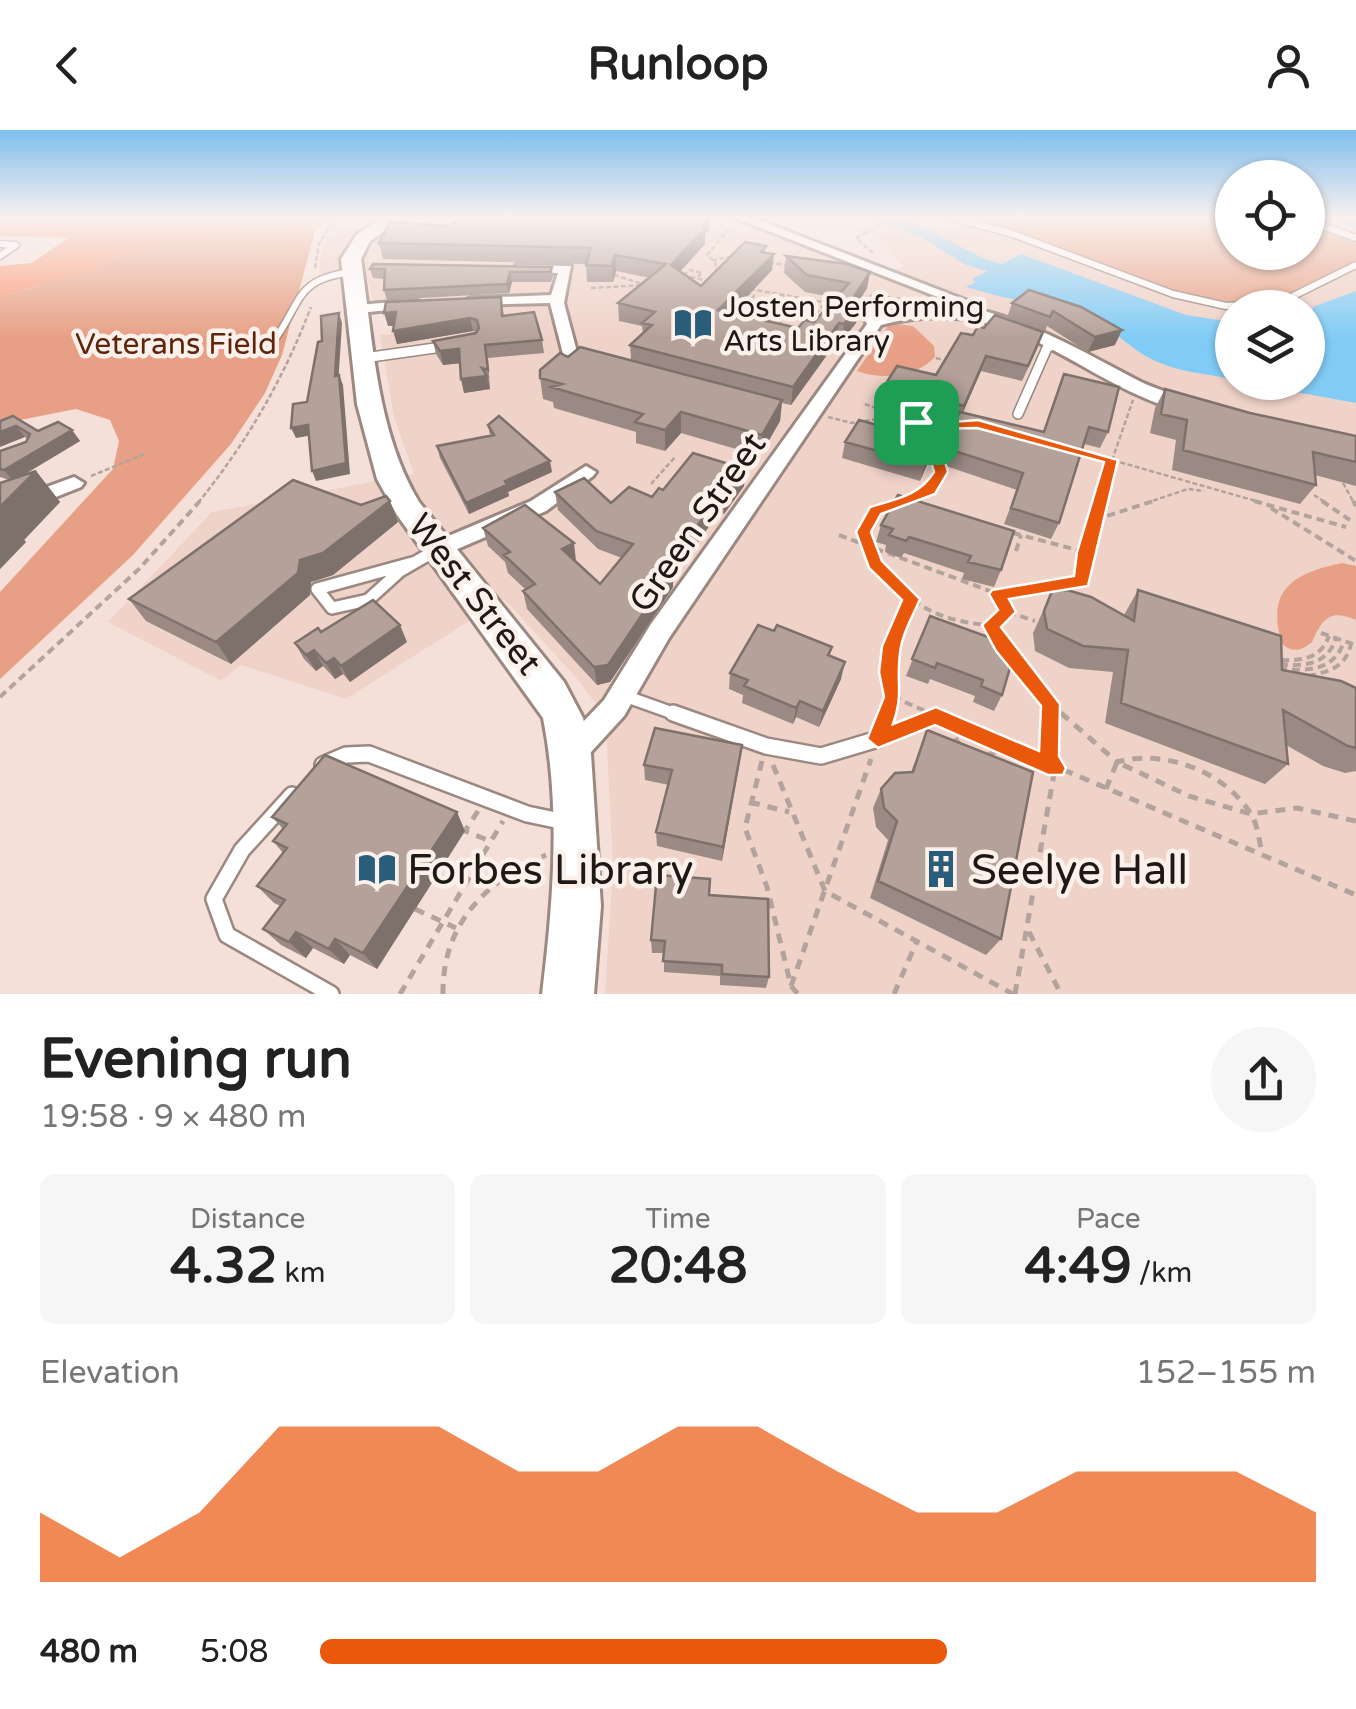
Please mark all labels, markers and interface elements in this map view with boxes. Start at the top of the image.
icon: back [40,38,95,93]
text: Runloop [587,38,769,92]
icon: person [1261,38,1316,93]
map controls [1215,160,1325,400]
button: locate [1215,160,1325,270]
place label: Josten Performing Arts Library [723,289,985,360]
button: layers [1215,290,1325,400]
library icon: Josten Performing Arts Library [672,303,714,345]
park label: Veterans Field [75,326,277,363]
pin [874,380,959,465]
icon: arrive [889,395,944,450]
street label: Green Street [621,425,775,620]
street label: West Street [398,506,550,684]
place label: Forbes Library [407,845,693,896]
place label: Seelye Hall [971,845,1188,896]
library icon: Forbes Library [356,848,398,890]
building icon: Seelye Hall [920,848,962,890]
text: Evening run [40,1027,352,1093]
button: share [1211,1027,1316,1132]
text: 19:58 · 9 × 480 m [40,1098,306,1136]
text: Distance [190,1202,305,1236]
text: Time [645,1202,711,1236]
text: Pace [1076,1202,1141,1236]
text: 4.32 [170,1236,277,1296]
text: 20:48 [609,1236,747,1296]
text: 4:49 [1024,1236,1132,1296]
text: km [277,1256,325,1290]
text: /km [1132,1256,1192,1290]
text: Elevation [40,1354,180,1392]
text: 152–155 m [1136,1354,1316,1392]
text: 480 m [40,1633,138,1671]
text: 5:08 [200,1633,269,1671]

